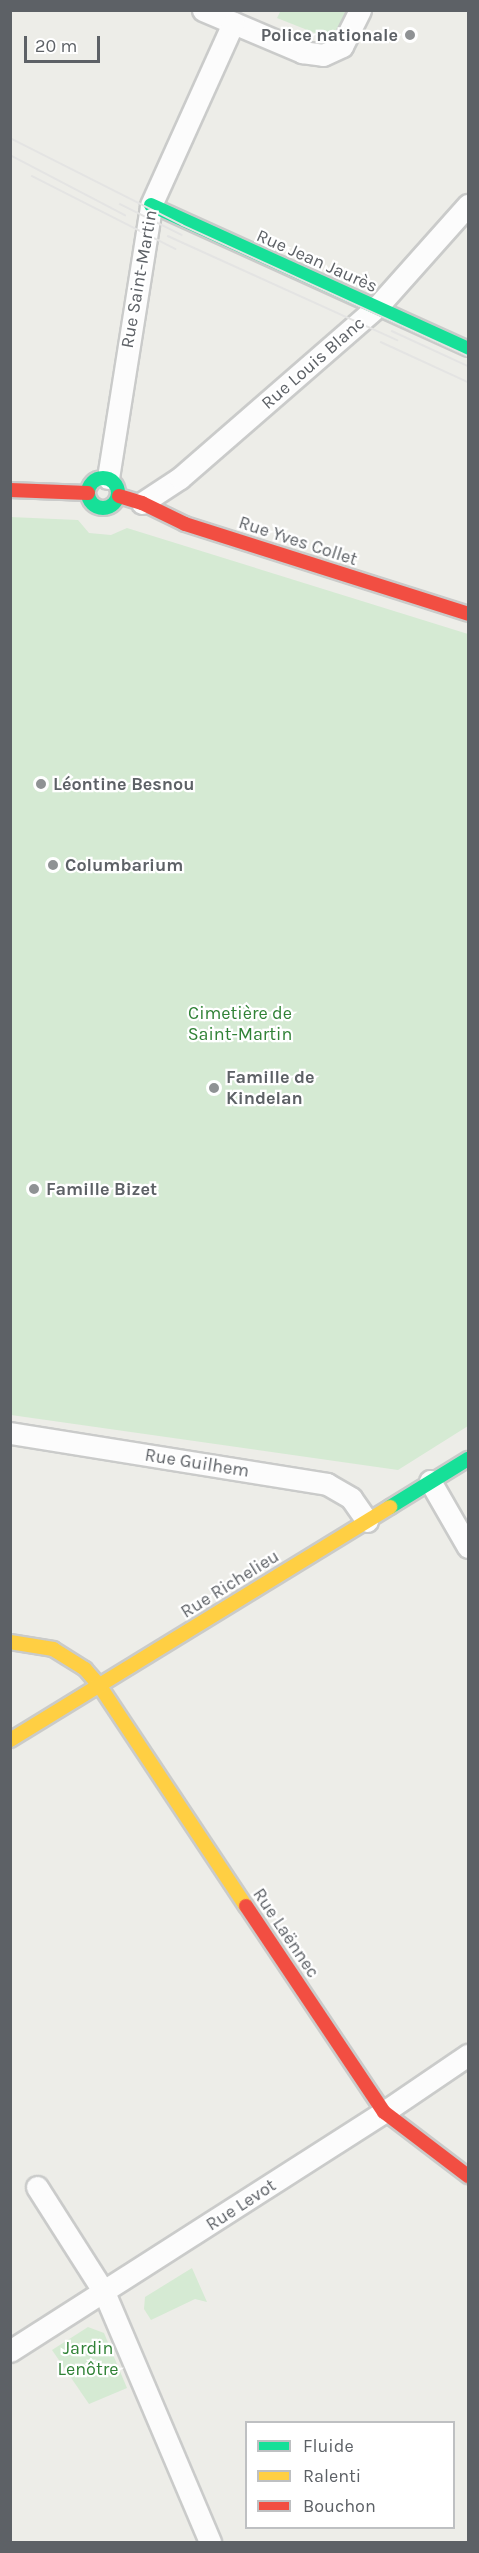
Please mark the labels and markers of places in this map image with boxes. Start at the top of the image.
place label: Police nationale [261,24,398,46]
marker: Police nationale [403,28,417,42]
place label: Léontine Besnou [53,773,195,795]
marker: Léontine Besnou [34,777,48,791]
place label: Columbarium [65,854,183,876]
marker: Columbarium [46,858,60,872]
place label: Famille de Kindelan [226,1067,315,1110]
marker: Famille de Kindelan [207,1081,221,1095]
place label: Famille Bizet [46,1178,157,1200]
marker: Famille Bizet [27,1182,41,1196]

